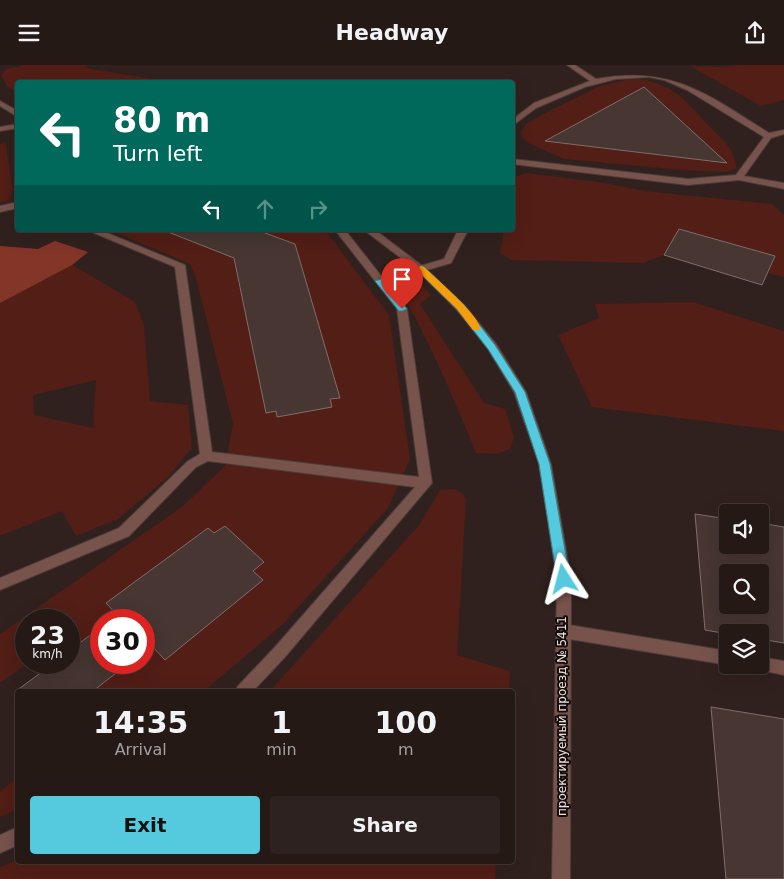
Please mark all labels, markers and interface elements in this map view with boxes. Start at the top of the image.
icon: menu [15,19,43,47]
icon: share [741,19,769,47]
text: Headway [336,20,448,45]
icon: left [30,100,95,165]
text: 80 m [113,100,210,140]
text: Turn left [113,141,202,166]
icon: left [198,195,226,223]
icon: ahead [251,195,279,223]
icon: right [304,195,332,223]
pin [381,258,423,309]
icon: arrive [388,265,416,293]
map controls [719,504,769,674]
button: sound [719,504,769,554]
position arrow [537,552,589,604]
button: search [719,564,769,614]
speed limit sign: 30 [90,609,155,674]
street label: проектируемый проезд № 5411 [555,616,569,816]
text: 23 [30,621,65,650]
button: layers [719,624,769,674]
text: km/h [32,647,63,661]
text: 14:35 [93,705,188,740]
text: 1 [271,705,292,740]
text: 100 [374,705,437,740]
text: Arrival [115,740,167,759]
text: min [266,740,297,759]
text: m [398,740,414,759]
button: Exit [30,796,260,854]
button: Share [270,796,500,854]

